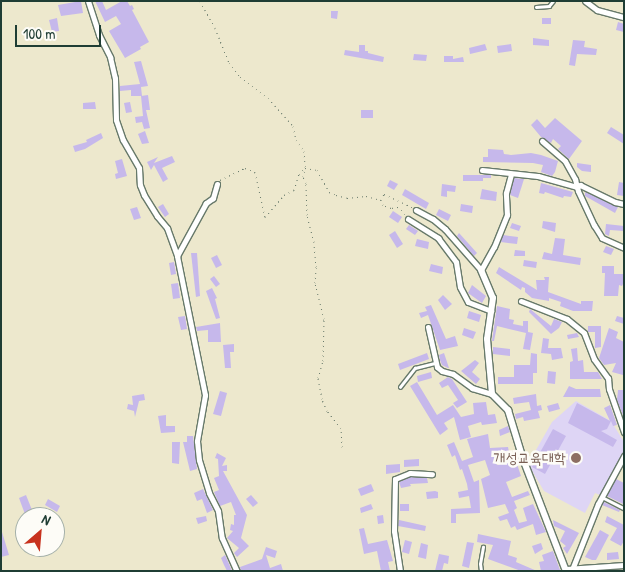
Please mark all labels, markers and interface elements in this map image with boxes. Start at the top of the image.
scale bar [18,15,104,47]
text: 100 m [23,23,56,44]
place label: 개성교육대학 [494,449,566,467]
marker: 개성교육대학 [570,452,582,464]
north arrow [15,507,65,557]
text: N [39,509,54,529]

